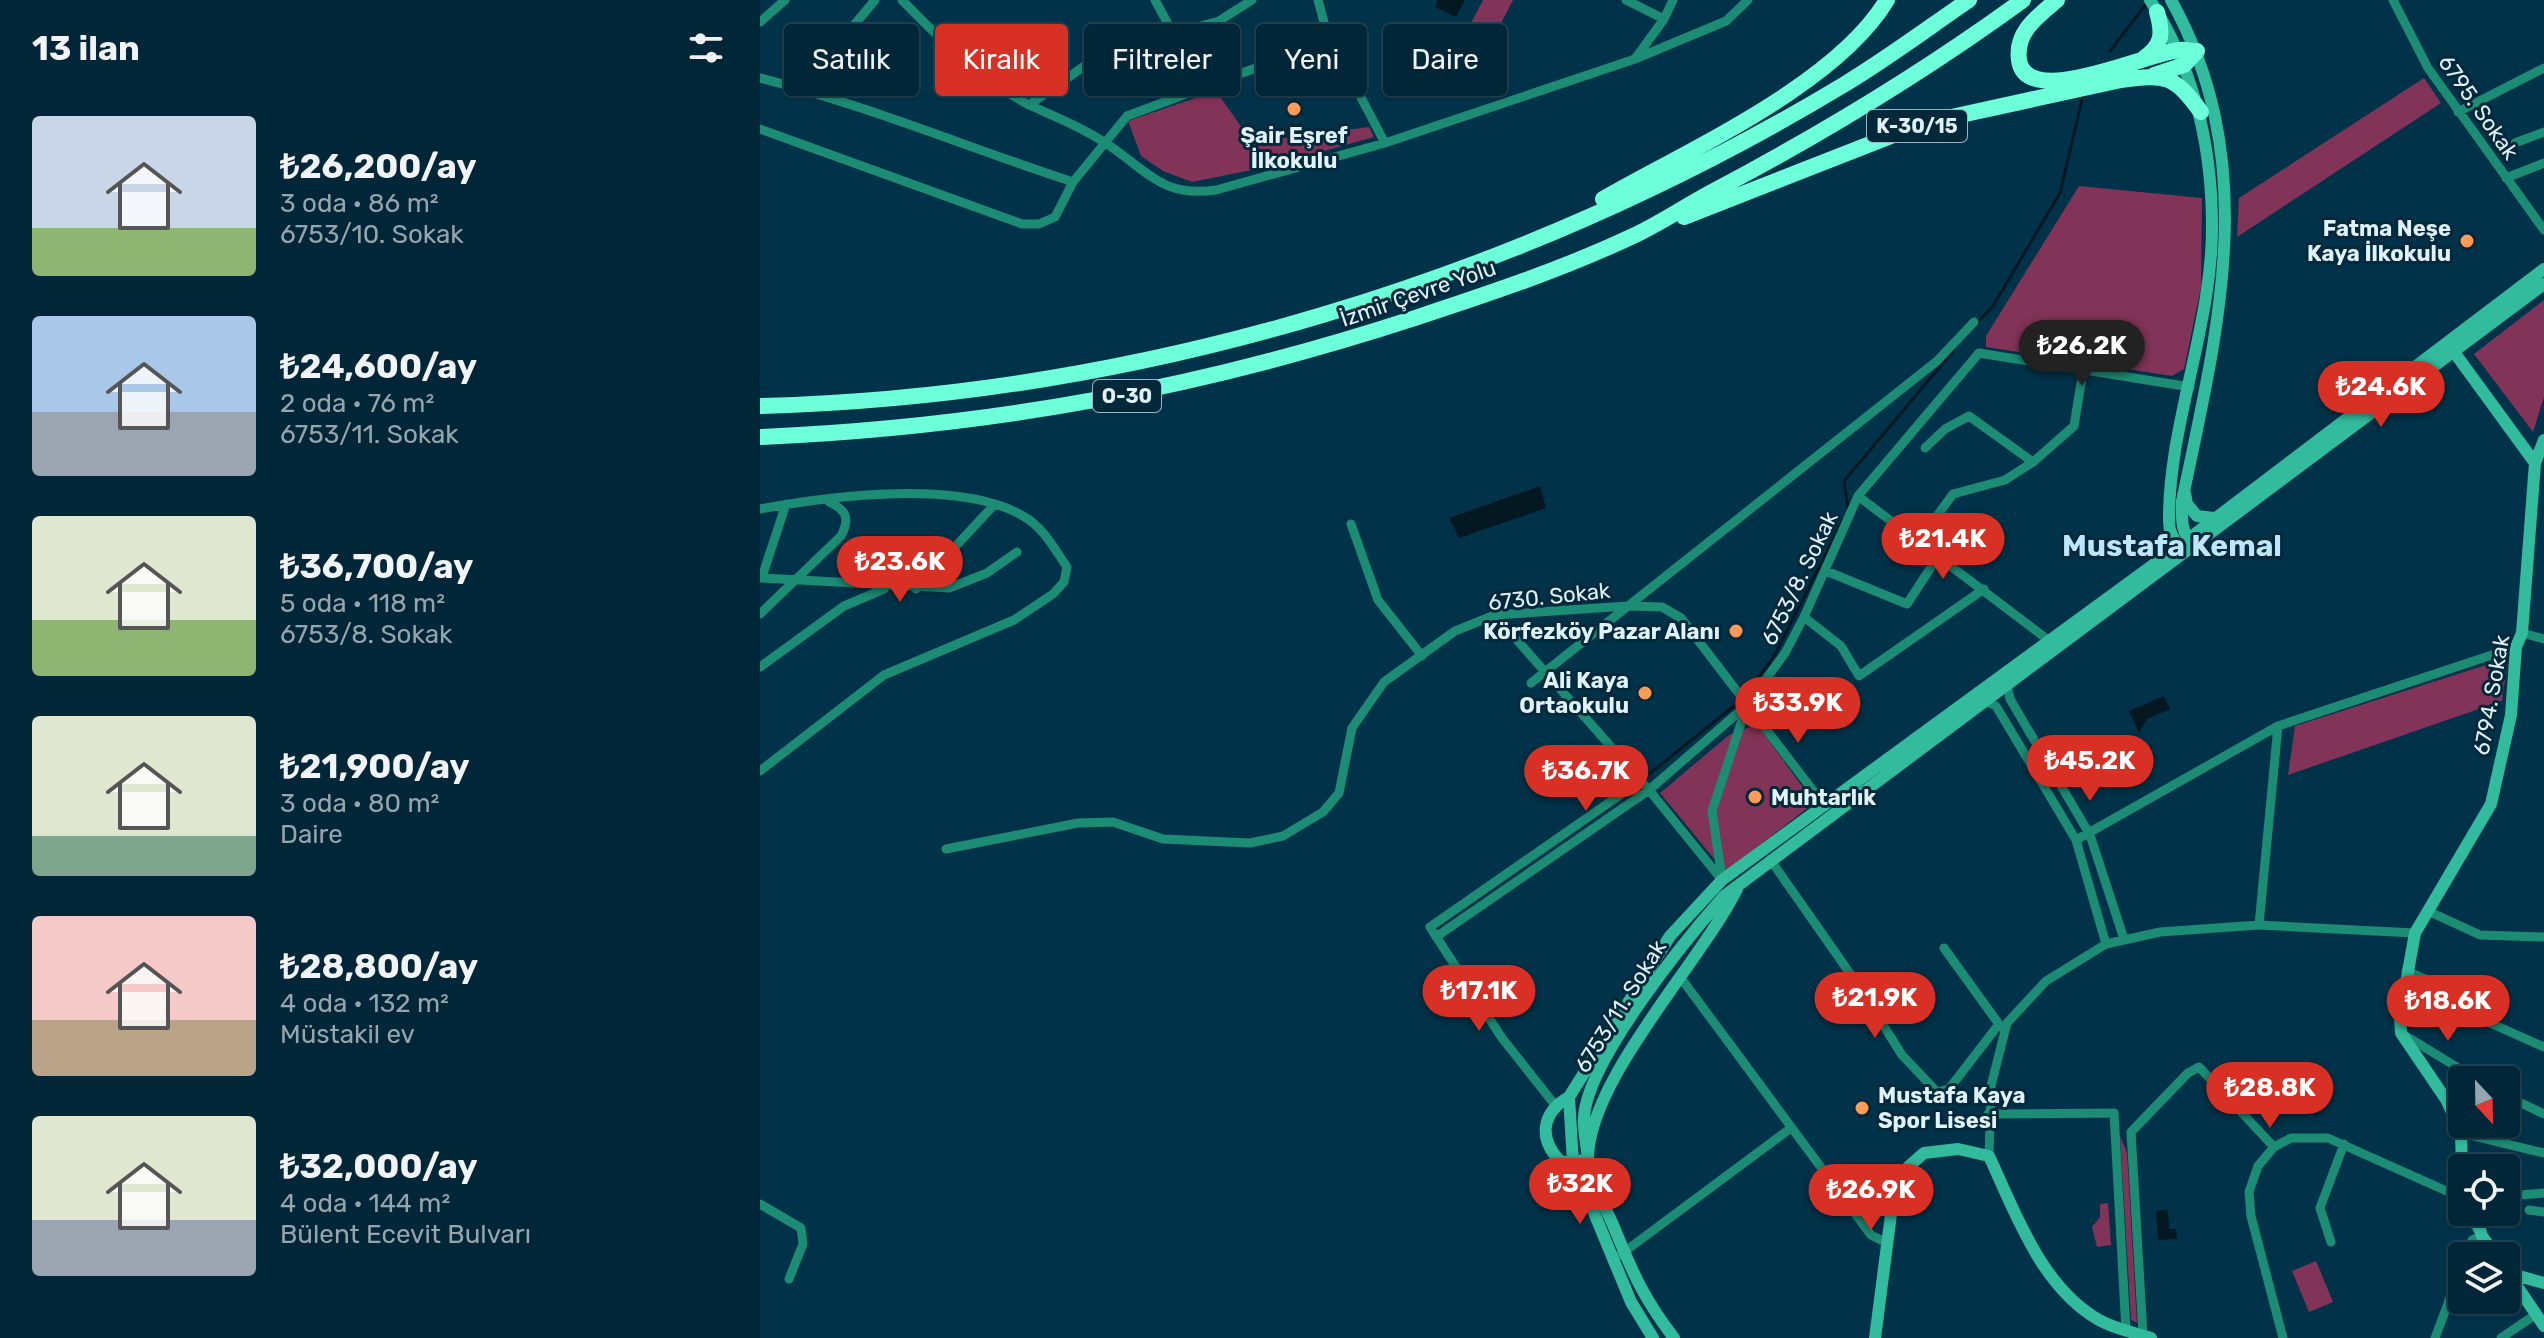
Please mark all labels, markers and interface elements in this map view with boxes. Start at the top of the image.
chip: Satılık [784,24,919,96]
chip: Kiralık [935,24,1068,96]
chip: Filtreler [1084,24,1240,96]
chip: Yeni [1256,24,1367,96]
chip: Daire [1383,24,1507,96]
icon: filters [684,26,728,70]
text: 13 ilan [32,28,140,69]
street label: 6795. Sokak [2433,50,2525,165]
marker: Şair Eşref İlkokulu [1285,100,1303,118]
road number: K-30/15 [1867,110,1967,142]
place label: Şair Eşref İlkokulu [1241,122,1348,174]
text: ₺26,200/ay [280,146,477,187]
icon: home [96,148,192,244]
text: 3 oda · 86 m² [280,188,439,219]
place label: Fatma Neşe Kaya İlkokulu [2307,215,2451,267]
text: 6753/10. Sokak [280,219,464,250]
marker: Fatma Neşe Kaya İlkokulu [2458,232,2476,250]
street label: İzmir Çevre Yolu [1337,254,1500,333]
pin: ₺26.2K [2017,320,2147,388]
text: ₺26.2K [2037,330,2127,361]
text: ₺24,600/ay [280,346,477,387]
icon: home [96,348,192,444]
pin: ₺24.6K [2316,361,2446,429]
text: ₺24.6K [2336,371,2426,402]
road number: O-30 [1093,380,1161,412]
text: 2 oda · 76 m² [280,388,434,419]
text: 6753/11. Sokak [280,419,459,450]
street label: 6753/8. Sokak [1755,506,1844,650]
pin: ₺21.4K [1878,513,2008,581]
text: ₺21.4K [1900,523,1986,554]
district label: Mustafa Kemal [2062,528,2282,564]
pin: ₺23.6K [835,536,965,604]
text: ₺36,700/ay [280,546,473,587]
text: ₺23.6K [855,546,945,577]
icon: home [96,548,192,644]
street label: 6730. Sokak [1487,577,1612,616]
text: 5 oda · 118 m² [280,588,445,619]
place label: Körfezköy Pazar Alanı [1483,618,1720,645]
text: 6753/8. Sokak [280,619,452,650]
marker: Körfezköy Pazar Alanı [1727,622,1745,640]
street label: 6794. Sokak [2468,632,2515,757]
place label: Ali Kaya Ortaokulu [1519,667,1629,719]
pin: ₺33.9K [1733,677,1863,745]
marker: Ali Kaya Ortaokulu [1636,684,1654,702]
text: ₺33.9K [1753,687,1843,718]
pin: ₺45.2K [2025,735,2155,803]
pin: ₺36.7K [1521,745,1651,813]
text: ₺45.2K [2045,745,2135,776]
text: ₺21,900/ay [280,746,470,787]
icon: home [96,748,192,844]
text: ₺36.7K [1542,755,1630,786]
place label: Muhtarlık [1771,784,1876,811]
text: 3 oda · 80 m² [280,788,439,819]
marker: Muhtarlık [1746,788,1764,806]
text: Daire [280,819,343,850]
street label: 6753/11. Sokak [1569,934,1672,1078]
text: ₺28,800/ay [280,946,478,987]
icon: home [96,948,192,1044]
pin: ₺17.1K [1414,965,1544,1033]
pin: ₺21.9K [1810,972,1940,1040]
text: ₺17.1K [1440,975,1518,1006]
pin: ₺18.6K [2383,975,2513,1043]
text: ₺21.9K [1833,982,1917,1013]
text: ₺18.6K [2405,985,2491,1016]
text: 4 oda · 132 m² [280,988,449,1019]
text: Müstakil ev [280,1019,415,1050]
pin: ₺28.8K [2205,1062,2335,1130]
north arrow [2448,1066,2520,1138]
map controls [2448,1066,2520,1314]
text: ₺28.8K [2224,1072,2316,1103]
place label: Mustafa Kaya Spor Lisesi [1878,1082,2026,1134]
marker: Mustafa Kaya Spor Lisesi [1853,1099,1871,1117]
text: ₺32,000/ay [280,1146,478,1187]
icon: home [96,1148,192,1244]
button: locate [2448,1154,2520,1226]
pin: ₺32K [1533,1158,1627,1226]
pin: ₺26.9K [1806,1164,1936,1232]
text: ₺32K [1547,1168,1613,1199]
text: ₺26.9K [1827,1174,1915,1205]
text: 4 oda · 144 m² [280,1188,450,1219]
text: Bülent Ecevit Bulvarı [280,1219,531,1250]
button: layers [2448,1242,2520,1314]

